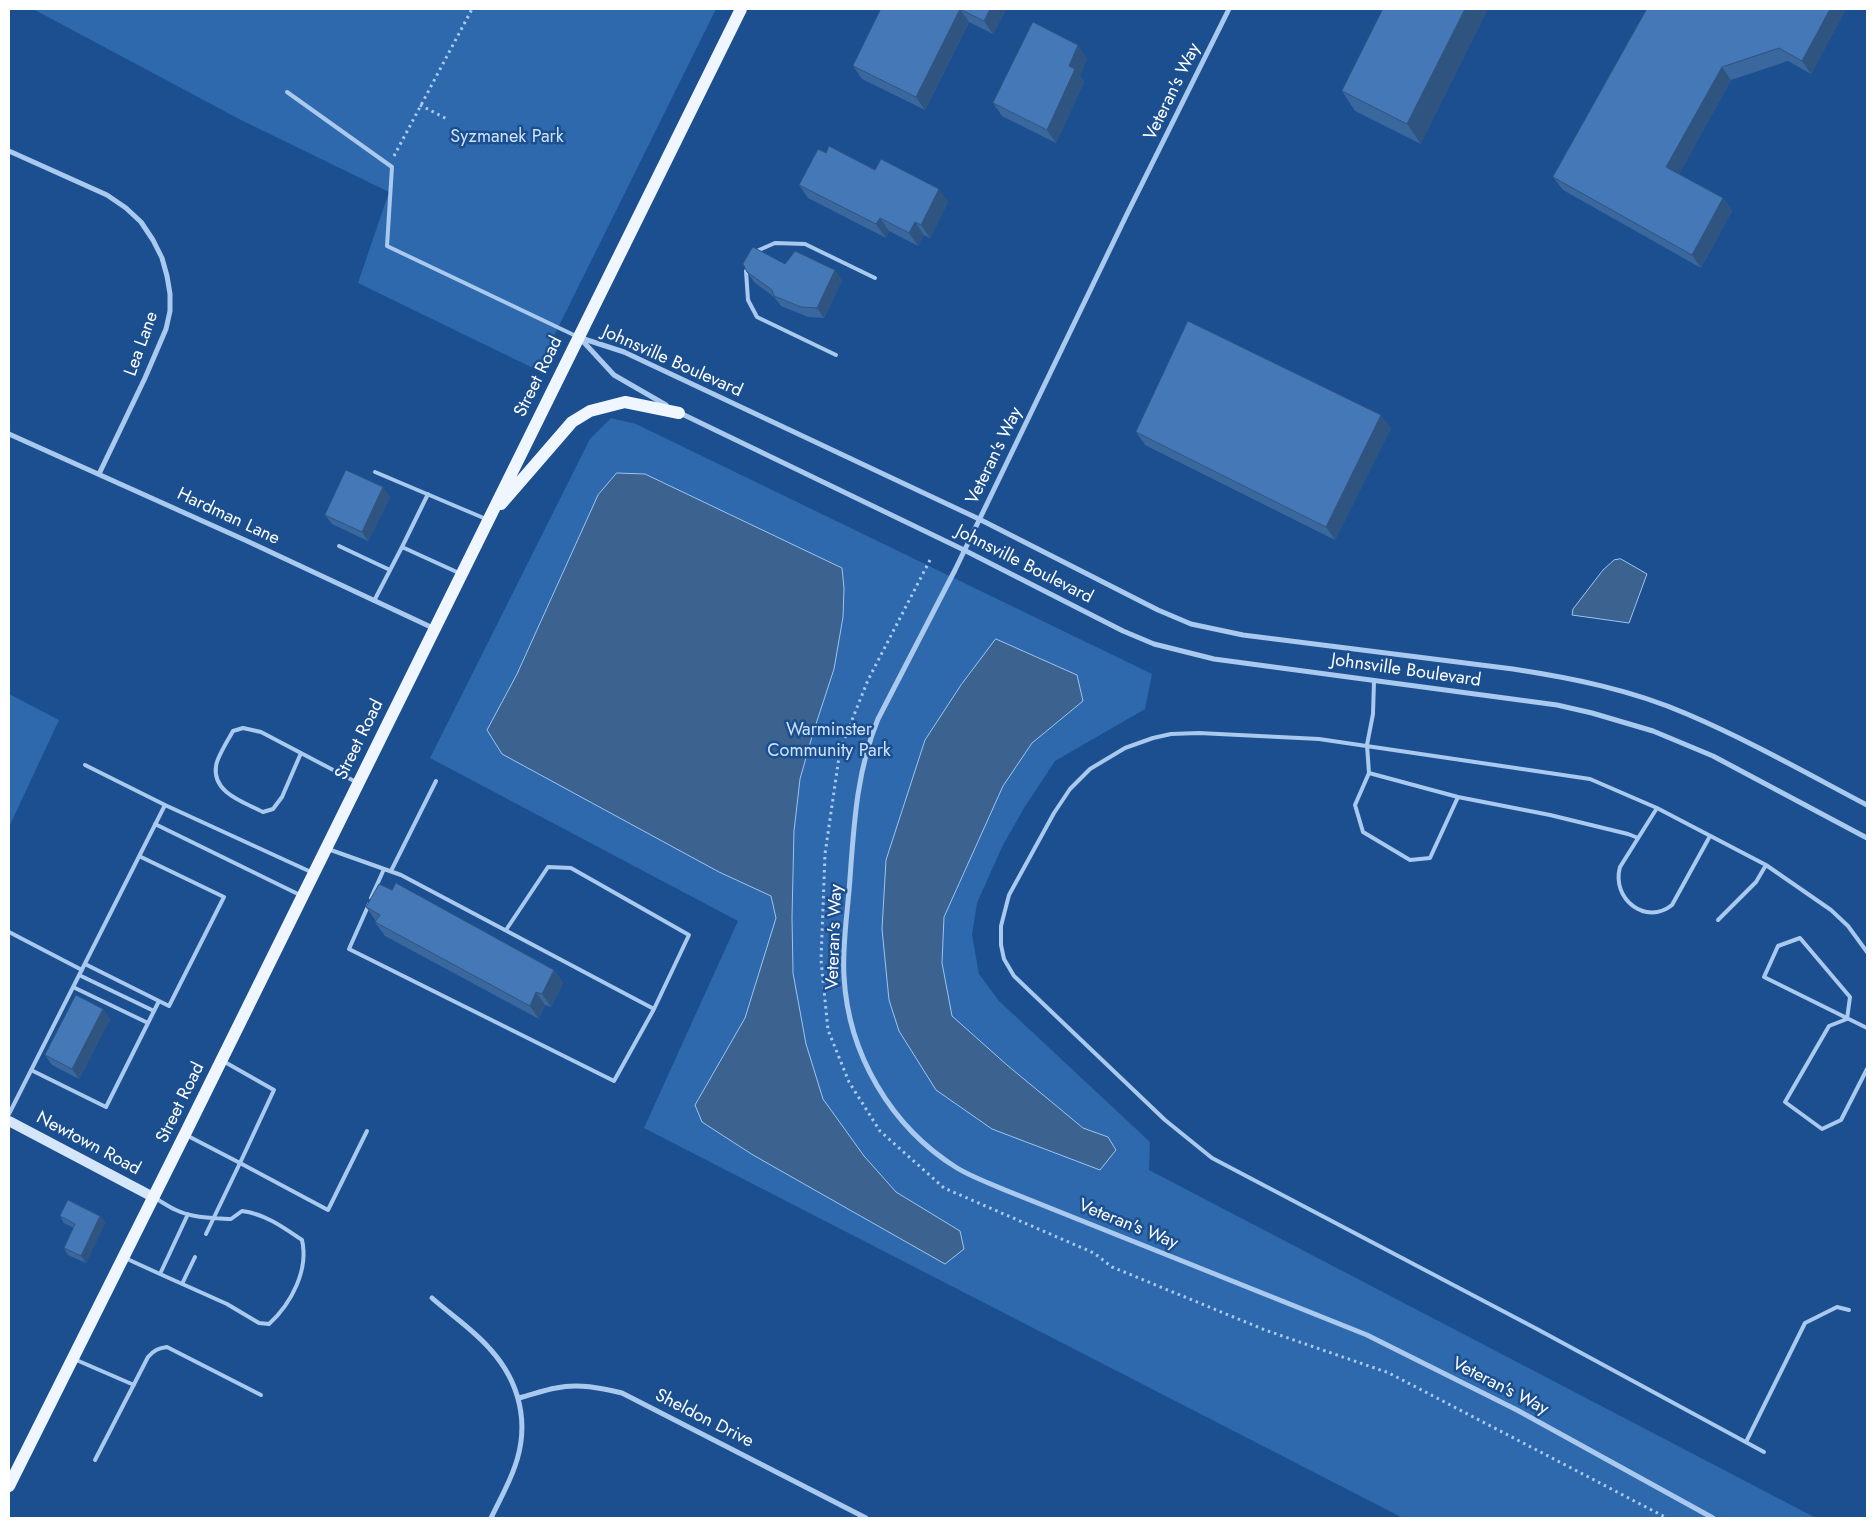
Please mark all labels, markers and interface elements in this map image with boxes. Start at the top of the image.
street label: Veteran's Way [1140,40,1206,144]
park label: Syzmanek Park [450,127,564,149]
street label: Lea Lane [120,309,164,379]
street label: Johnsville Boulevard [599,321,745,403]
street label: Street Road [510,333,568,421]
street label: Veteran's Way [962,404,1028,508]
street label: Hardman Lane [173,484,283,550]
street label: Johnsville Boulevard [952,521,1096,609]
street label: Johnsville Boulevard [1330,650,1482,692]
street label: Street Road [331,696,389,784]
park label: Warminster Community Park [767,720,891,762]
street label: Veteran's Way [822,884,848,990]
street label: Street Road [152,1059,210,1147]
street label: Newtown Road [32,1107,144,1181]
street label: Veteran's Way [1075,1195,1181,1255]
street label: Veteran's Way [1448,1353,1552,1421]
street label: Sheldon Drive [651,1385,757,1453]

